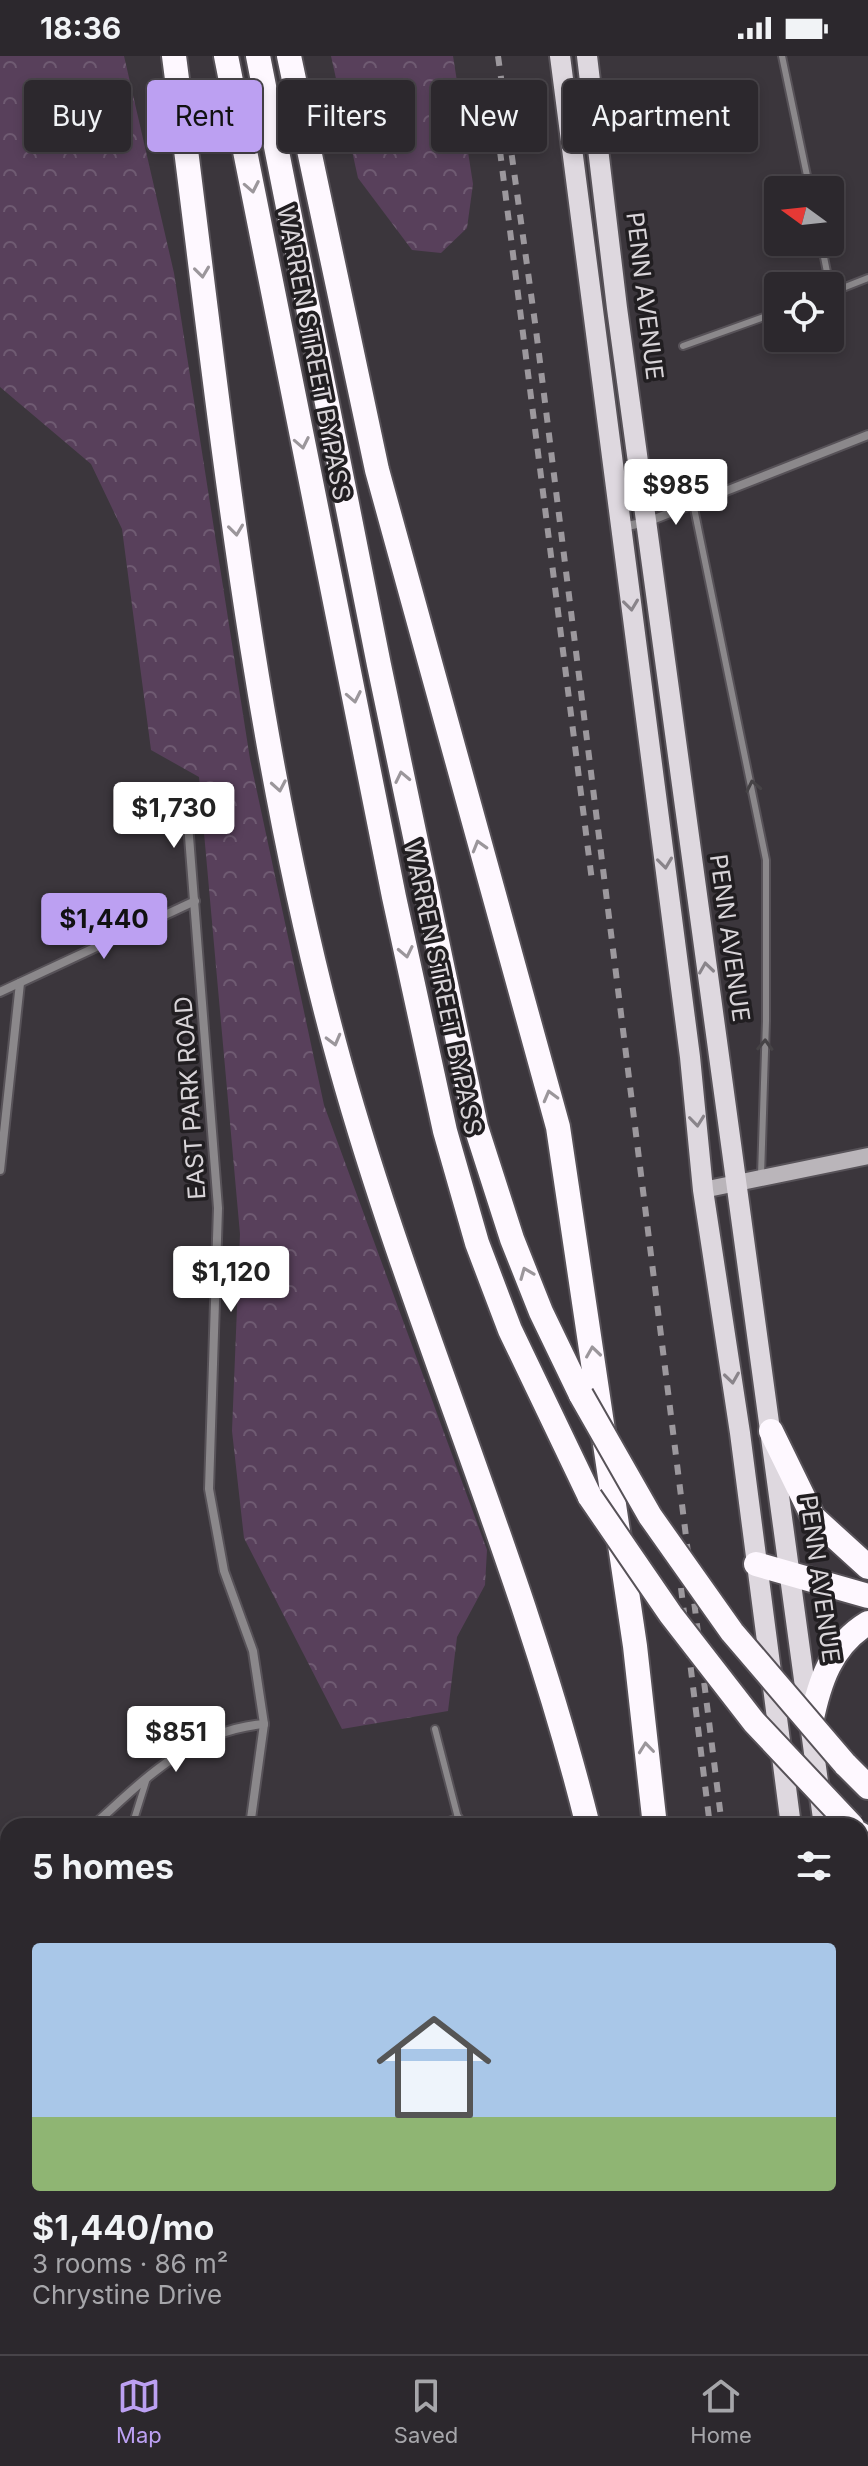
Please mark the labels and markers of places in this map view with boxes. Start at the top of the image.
pin: $985 [629,459,723,527]
pin: $1,730 [109,782,239,850]
pin: $1,440 [39,893,169,961]
pin: $1,120 [166,1246,296,1314]
pin: $851 [129,1706,223,1774]

